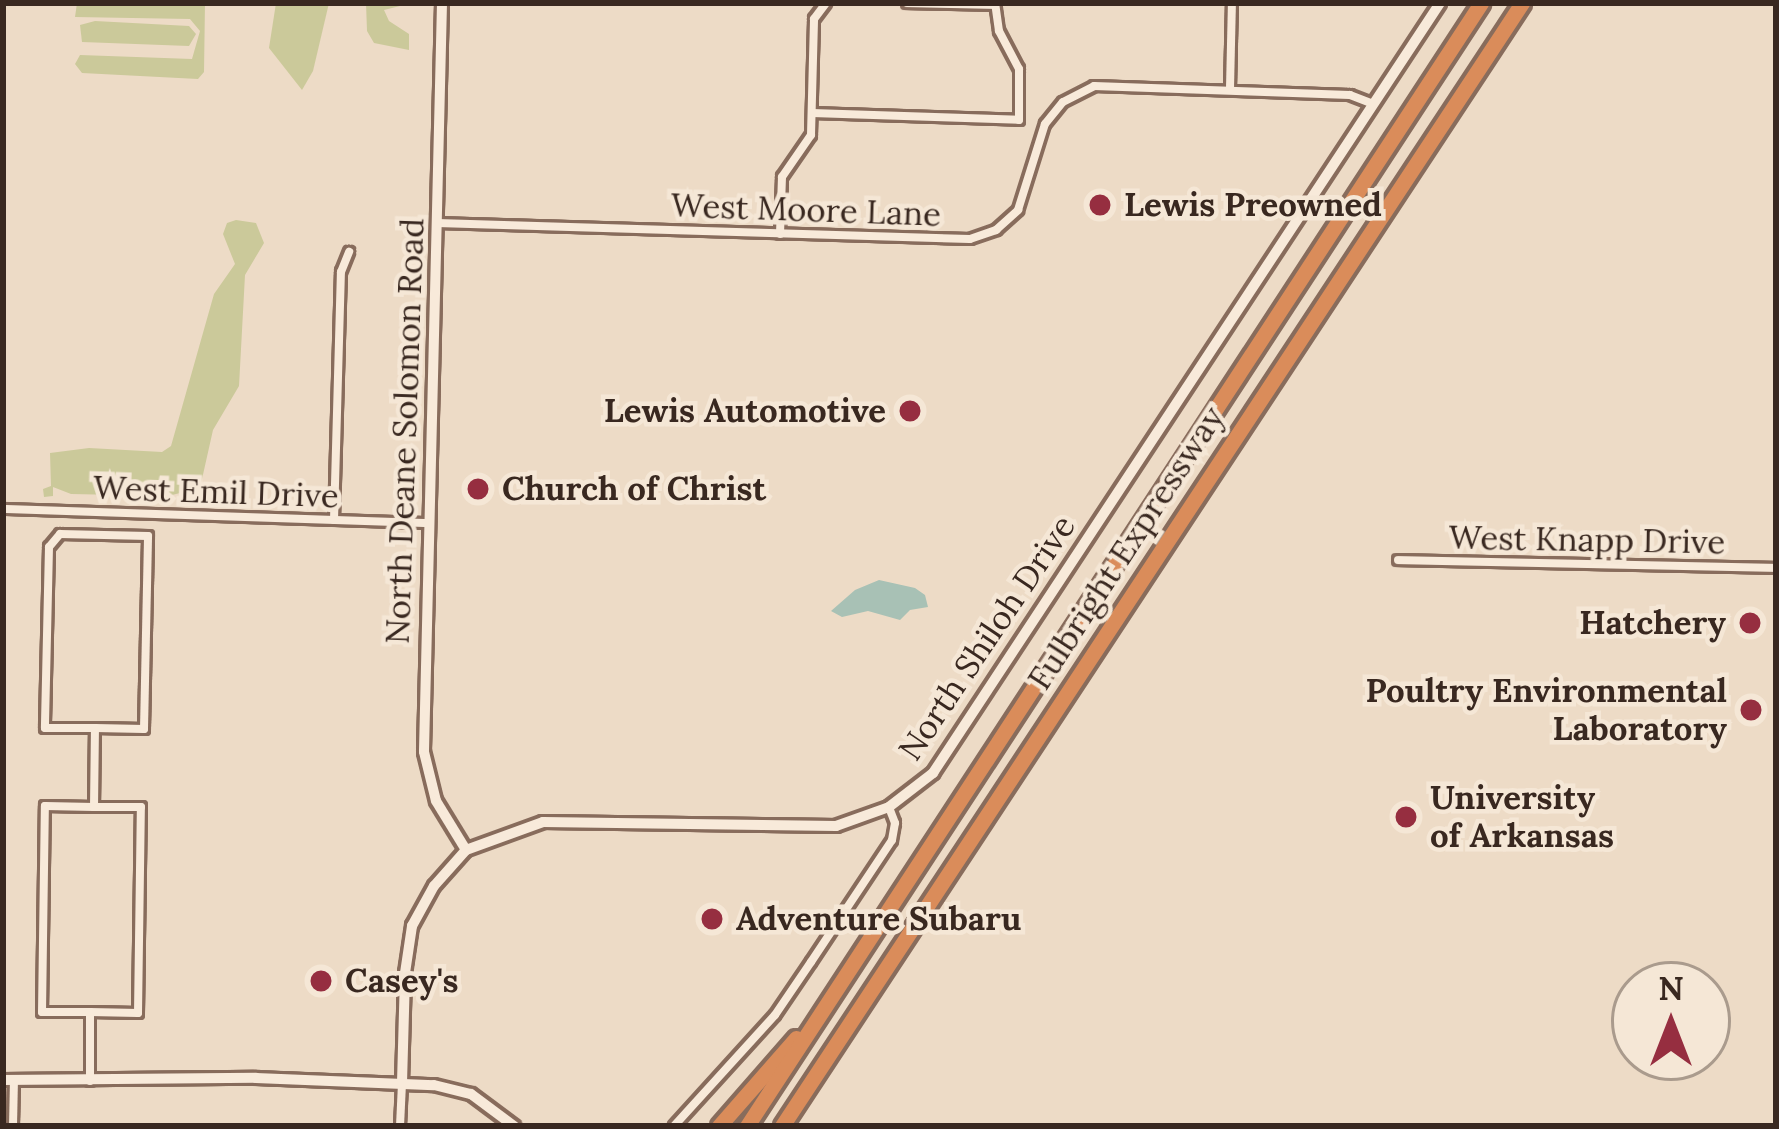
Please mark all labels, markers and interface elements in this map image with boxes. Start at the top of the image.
street label: West Moore Lane [670,185,942,235]
place label: Lewis Preowned [1124,185,1382,225]
marker: Lewis Preowned [1087,192,1113,218]
street label: North Deane Solomon Road [378,217,432,645]
place label: Lewis Automotive [604,391,886,431]
marker: Lewis Automotive [897,398,923,424]
street label: Fulbright Expressway [1020,399,1232,697]
street label: West Emil Drive [93,468,339,516]
place label: Church of Christ [502,469,766,509]
marker: Church of Christ [465,476,491,502]
street label: North Shiloh Drive [890,508,1084,768]
street label: West Knapp Drive [1448,518,1726,562]
place label: Hatchery [1579,603,1726,643]
marker: Hatchery [1737,610,1763,636]
place label: Poultry Environmental Laboratory [1365,671,1727,749]
marker: Poultry Environmental Laboratory [1738,697,1764,723]
place label: University of Arkansas [1430,778,1614,856]
marker: University of Arkansas [1393,804,1419,830]
place label: Adventure Subaru [736,899,1021,939]
marker: Adventure Subaru [699,906,725,932]
place label: Casey's [345,961,459,1001]
north arrow [1611,961,1731,1081]
text: N [1658,967,1684,1009]
marker: Casey's [308,968,334,994]

